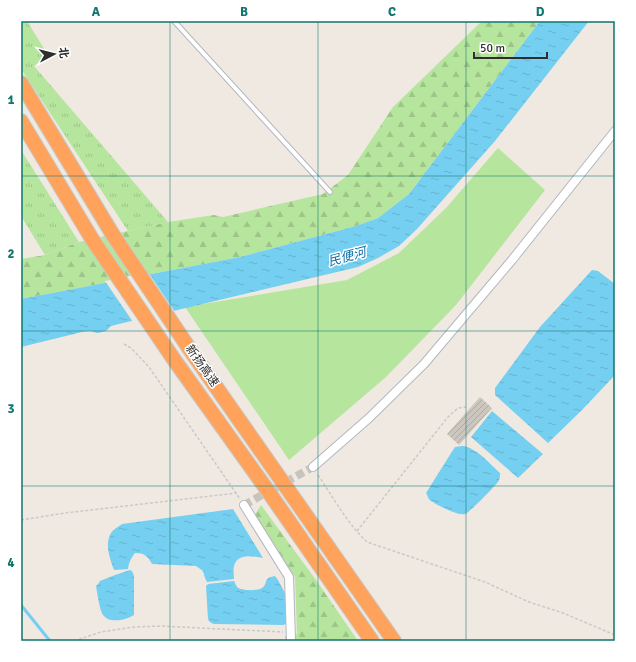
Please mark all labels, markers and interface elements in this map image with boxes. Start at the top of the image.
text: A [92,4,101,20]
text: B [240,4,248,20]
text: C [388,4,396,20]
text: D [536,4,545,20]
north arrow [34,34,74,74]
scale bar [474,34,547,60]
text: 50 m [480,41,505,56]
text: 北 [56,47,71,59]
text: 1 [7,92,15,108]
water label: 民便河 [326,243,371,270]
text: 2 [7,246,15,262]
street label: 新扬高速 [182,342,222,390]
text: 3 [7,401,15,417]
text: 4 [7,555,15,571]

